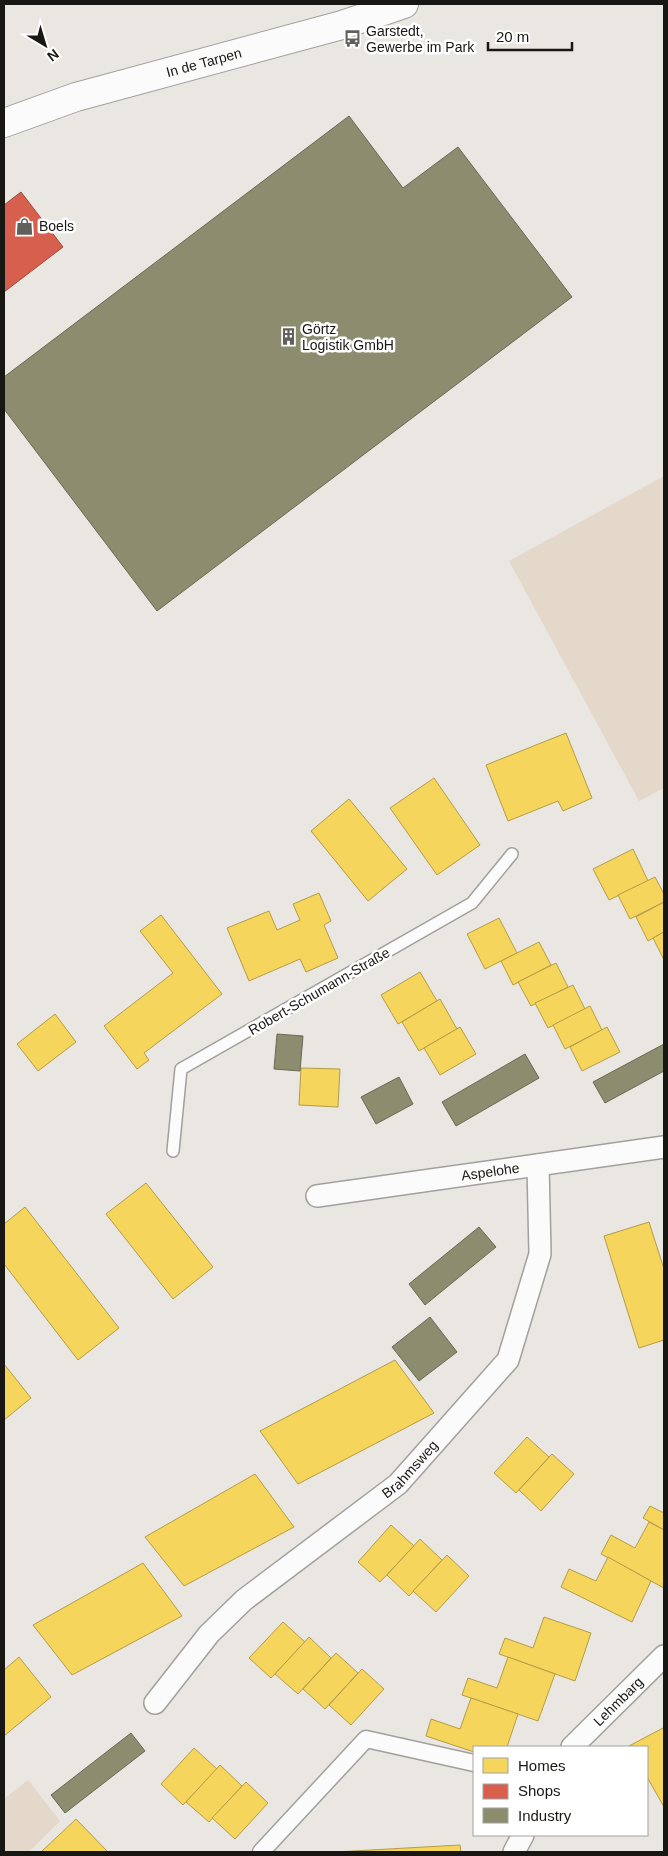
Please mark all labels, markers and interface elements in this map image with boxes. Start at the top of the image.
north arrow [20,20,70,70]
scale bar [488,20,572,52]
place label: Garstedt, Gewerbe im Park [366,23,475,55]
text: 20 m [496,28,529,45]
bus stop icon: Garstedt, Gewerbe im Park [342,29,362,49]
street label: In de Tarpen [164,45,243,80]
text: N [44,46,62,65]
shop icon: Boels [15,216,35,236]
place label: Boels [39,218,74,234]
place label: Görtz Logistik GmbH [302,321,394,353]
building icon: Görtz Logistik GmbH [278,327,298,347]
street label: Robert-Schumann-Straße [246,944,393,1038]
street label: Aspelohe [460,1159,521,1184]
street label: Brahmsweg [379,1437,441,1501]
street label: Lehmbarg [590,1673,646,1729]
legend [473,1746,648,1836]
text: Homes [518,1757,566,1774]
text: Shops [518,1782,561,1799]
text: Industry [518,1807,572,1824]

